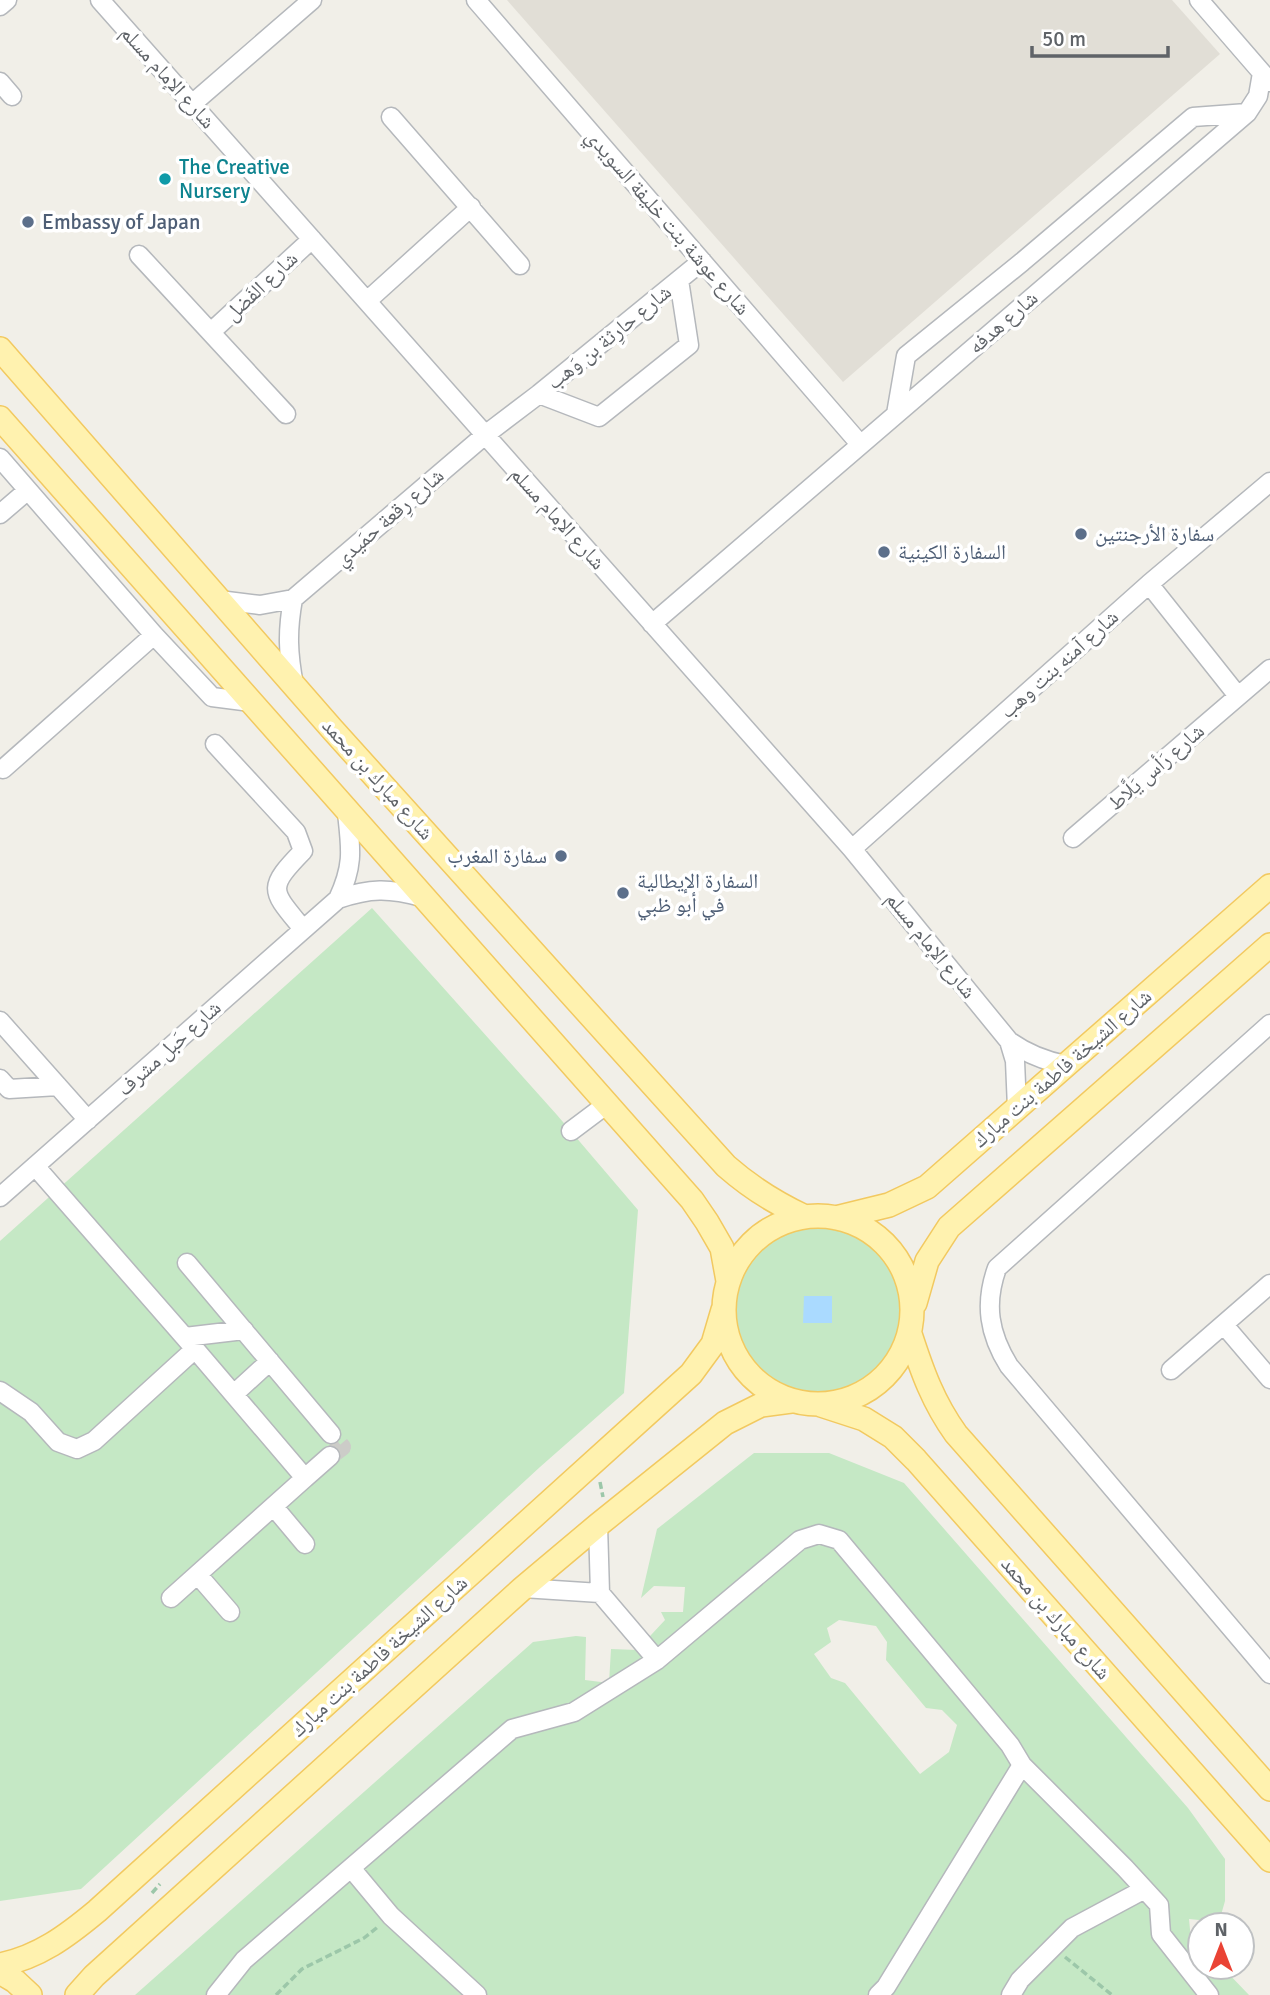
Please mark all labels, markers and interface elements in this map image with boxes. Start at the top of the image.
scale bar [1032,14,1168,58]
street label: شارع الإمام مسلم [114,20,221,135]
text: 50 m [1042,26,1086,52]
street label: شارع عوشة بنت خليفة السويدي [578,124,756,323]
place label: The Creative Nursery [179,154,290,204]
marker: The Creative Nursery [157,171,173,187]
place label: Embassy of Japan [42,209,200,235]
marker: Embassy of Japan [20,214,36,230]
street label: شارع الفَضل [219,246,303,326]
street label: شارع حارِثة بن وَهب [541,279,678,397]
street label: شارع هدفه [963,285,1043,359]
street label: شارع الإمام مسلم [504,461,611,576]
street label: شارع رِقعة حمَيدي [329,462,451,574]
place label: سفارة الأرجنتين [1095,521,1214,547]
marker: سفارة الأرجنتين [1073,526,1089,542]
place label: السفارة الكينية [898,539,1006,565]
marker: السفارة الكينية [876,544,892,560]
street label: شارع آمنه بنت وهب [994,604,1124,724]
street label: شارع مبارك بن محمد [317,713,439,845]
street label: شارع رَأس يَلَّاط [1102,717,1210,816]
place label: سفارة المغرب [447,843,547,869]
marker: سفارة المغرب [553,848,569,864]
place label: السفارة الإيطالية في أبو ظبي [637,868,758,921]
marker: السفارة الإيطالية في أبو ظبي [615,885,631,901]
street label: شارع الإمام مسلم [879,886,982,1004]
street label: شارع الشيخة فاطمة بنت مبارك [967,983,1157,1153]
street label: شارع حَبل مشرف [112,995,226,1101]
street label: شارع مبارك بن محمد [995,1551,1117,1685]
street label: شارع الشيخة فاطمة بنت مبارك [285,1570,473,1742]
north arrow [1186,1911,1256,1981]
text: N [1214,1918,1228,1942]

